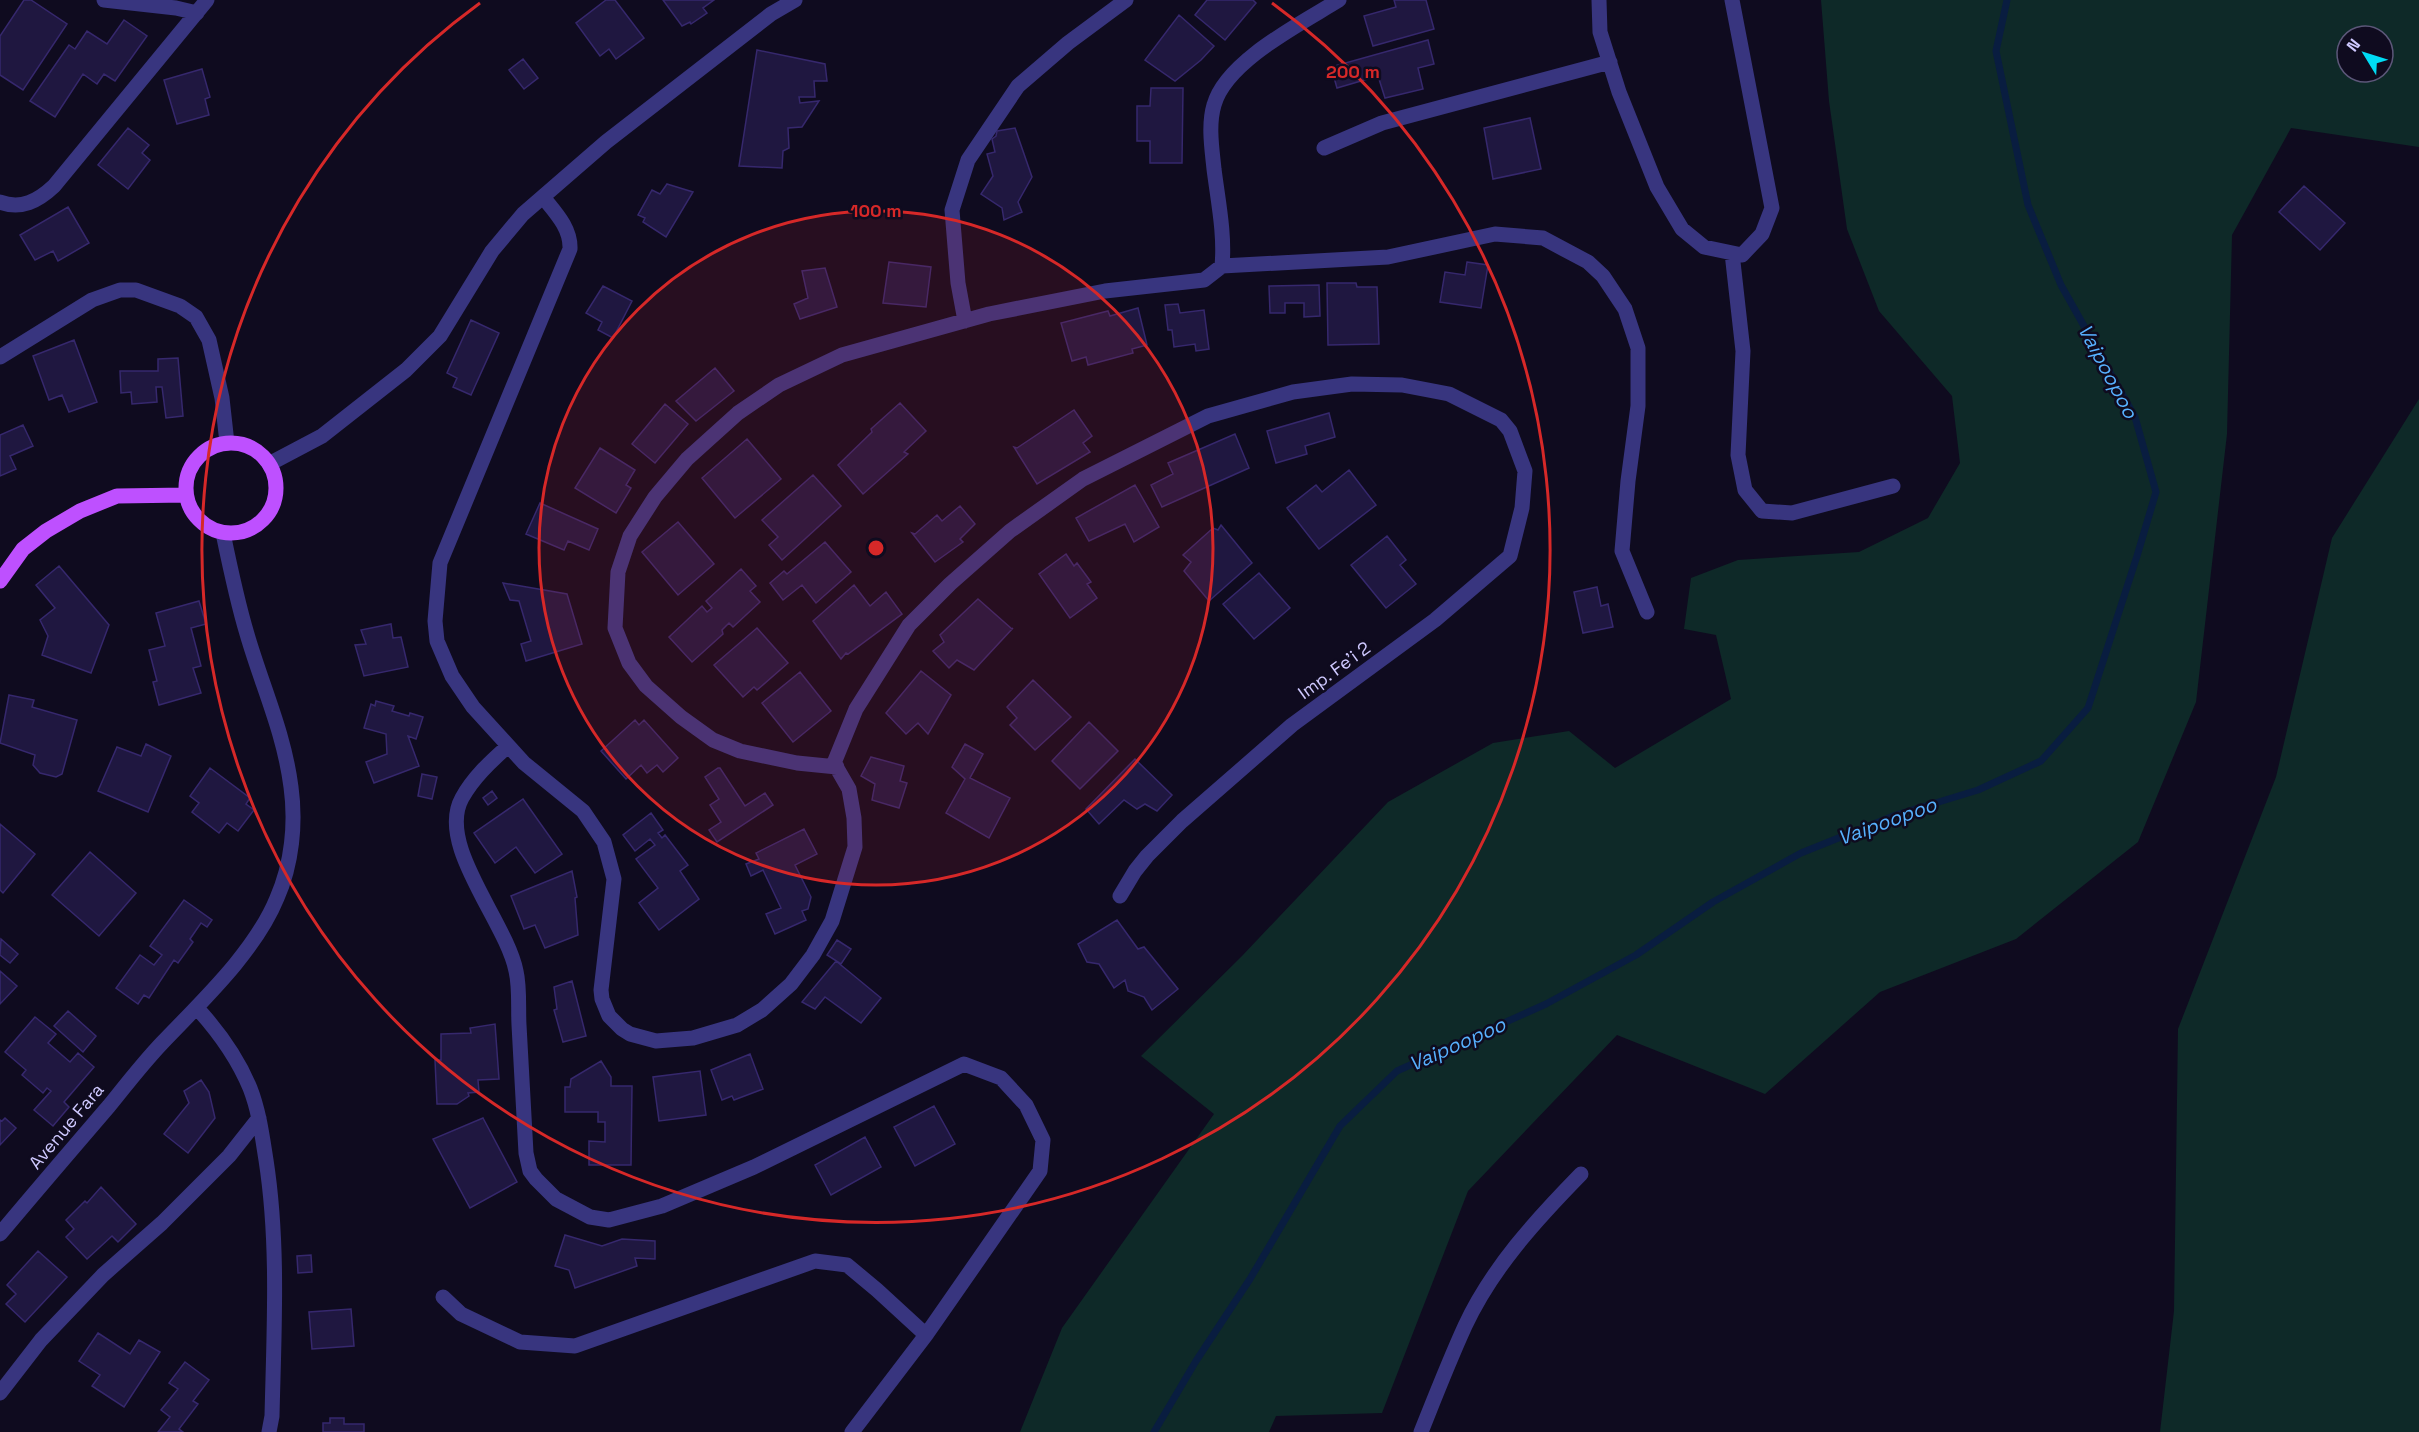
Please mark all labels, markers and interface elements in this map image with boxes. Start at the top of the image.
north arrow [2335,24,2395,84]
text: N [2342,34,2365,56]
text: 200 m [1326,60,1380,83]
text: 100 m [850,199,902,222]
water label: Vaipoopoo [2072,319,2144,423]
centre of rings [866,538,886,558]
street label: Imp. Fe'i 2 [1293,636,1375,704]
water label: Vaipoopoo [1834,791,1941,851]
water label: Vaipoopoo [1405,1011,1510,1077]
street label: Avenue Fara [23,1078,109,1174]

